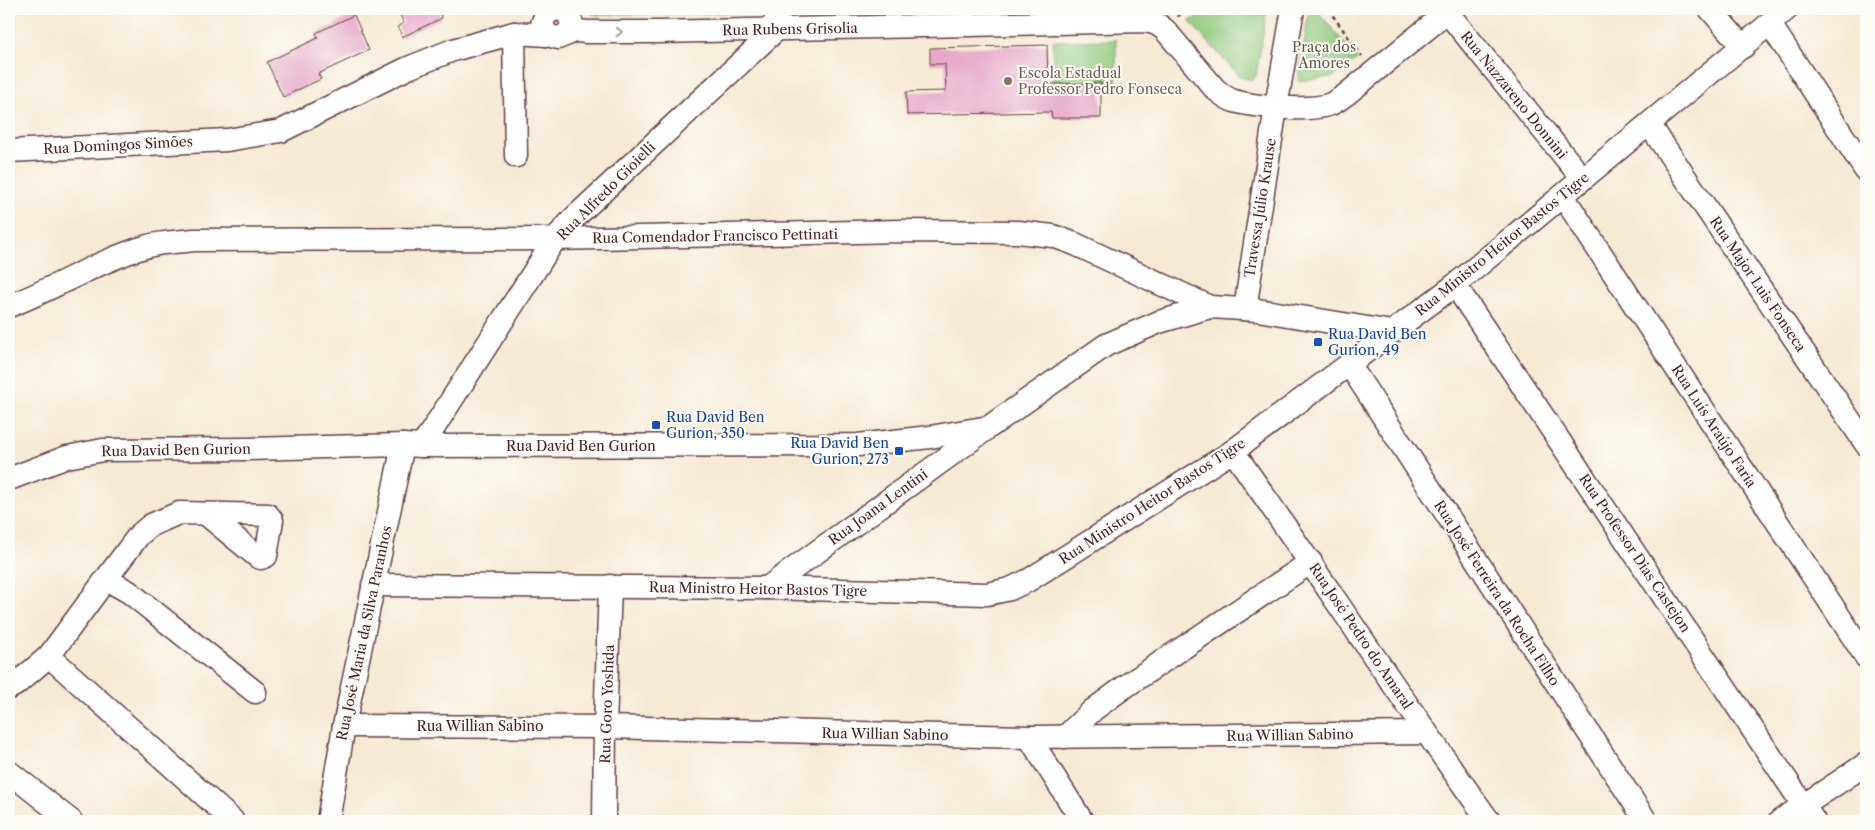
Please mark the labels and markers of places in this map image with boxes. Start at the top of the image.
place label: Escola Estadual Professor Pedro Fonseca [1018,64,1183,98]
marker: Escola Estadual Professor Pedro Fonseca [1002,75,1014,87]
place label: Rua David Ben Gurion, 49 [1328,325,1427,359]
marker: Rua David Ben Gurion, 49 [1312,336,1324,348]
place label: Rua David Ben Gurion, 350 [666,408,765,442]
marker: Rua David Ben Gurion, 350 [650,419,662,431]
place label: Rua David Ben Gurion, 273 [790,434,889,468]
marker: Rua David Ben Gurion, 273 [893,445,905,457]

